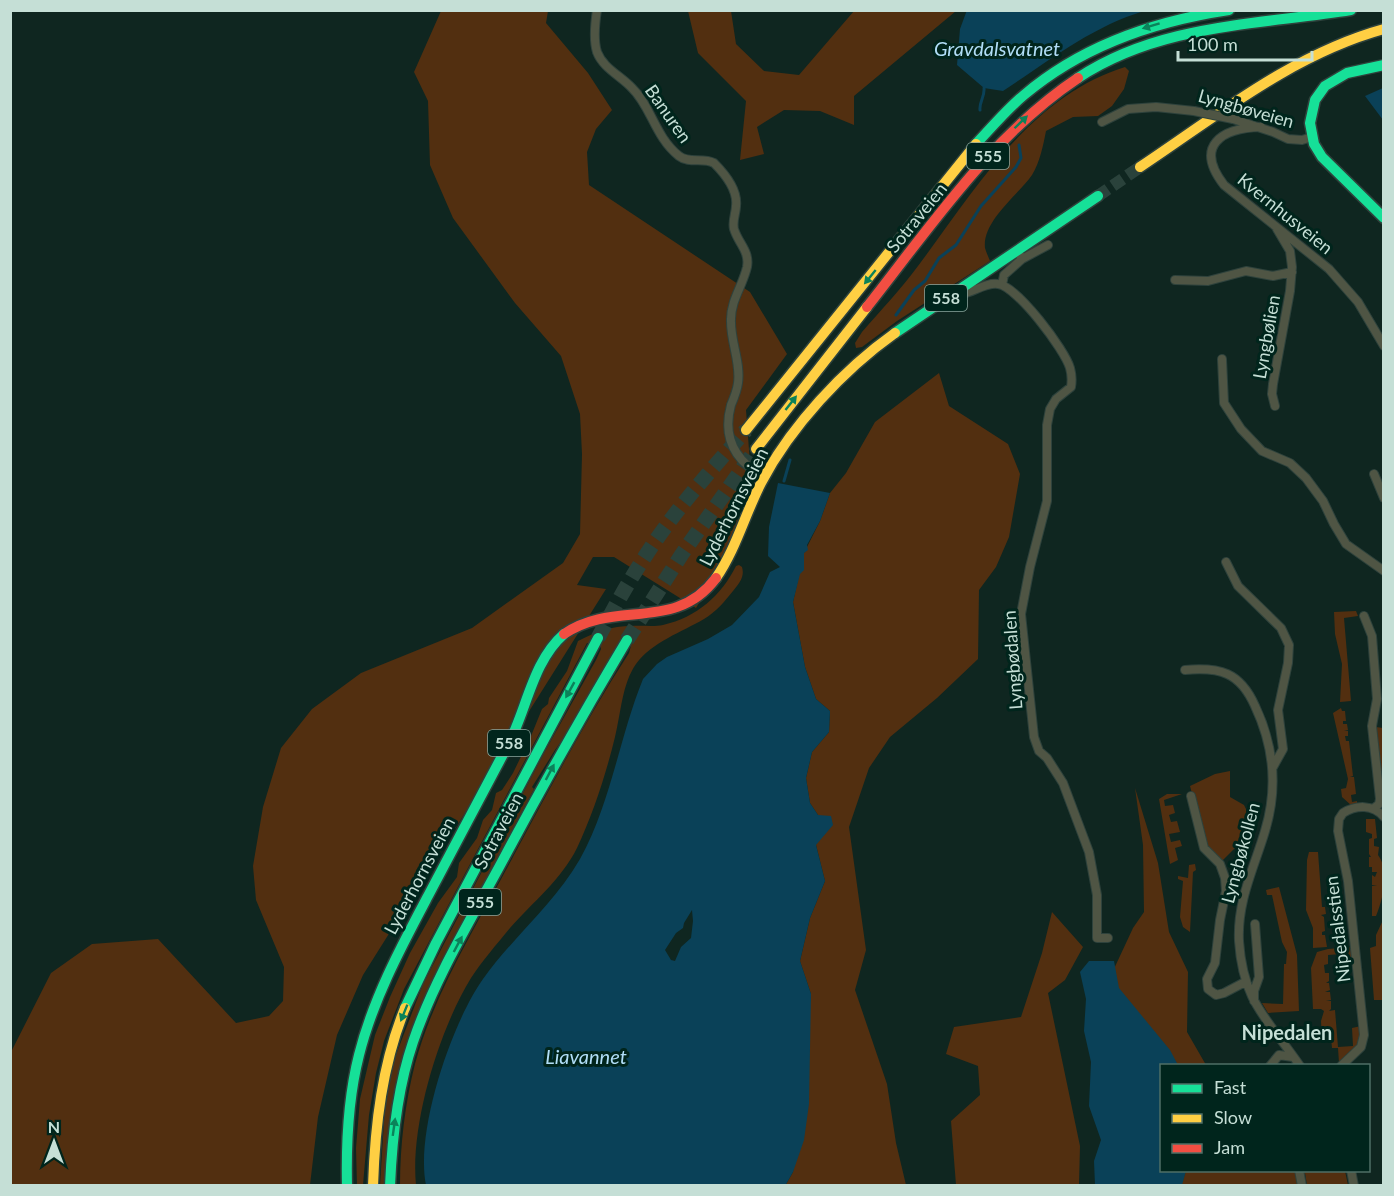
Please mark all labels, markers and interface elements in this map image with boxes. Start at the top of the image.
one-way arrow [1142,22,1160,31]
scale bar [1178,24,1312,62]
text: 100 m [1187,33,1238,55]
water label: Gravdalsvatnet [934,36,1060,60]
street label: Banuren [641,80,697,147]
street label: Lyngbøveien [1196,84,1297,132]
one-way arrow [1013,115,1027,129]
road number: 555 [967,143,1009,169]
street label: Kvernhusveien [1234,168,1338,258]
street label: Sotraveien [881,178,951,257]
one-way arrow [864,269,876,284]
road number: 558 [925,285,967,311]
street label: Lyngbølien [1248,293,1284,380]
one-way arrow [785,395,797,410]
street label: Lyderhornsveien [694,444,772,569]
street label: Lyngbødalen [998,610,1026,710]
one-way arrow [564,682,575,698]
road number: 558 [488,730,530,756]
one-way arrow [545,763,555,780]
street label: Sotraveien [469,788,527,873]
street label: Lyngbøkollen [1216,800,1264,906]
street label: Lyderhornsveien [379,813,459,938]
street label: Nipedalsstien [1320,875,1354,984]
road number: 555 [459,889,501,915]
one-way arrow [453,936,463,953]
one-way arrow [399,1004,409,1022]
district label: Nipedalen [1242,1020,1332,1044]
water label: Liavannet [545,1044,627,1068]
legend [1160,1064,1370,1172]
text: Fast [1214,1076,1247,1098]
text: Slow [1214,1106,1252,1128]
north arrow [24,1112,84,1172]
text: N [48,1117,60,1136]
one-way arrow [390,1118,399,1137]
text: Jam [1214,1136,1245,1158]

